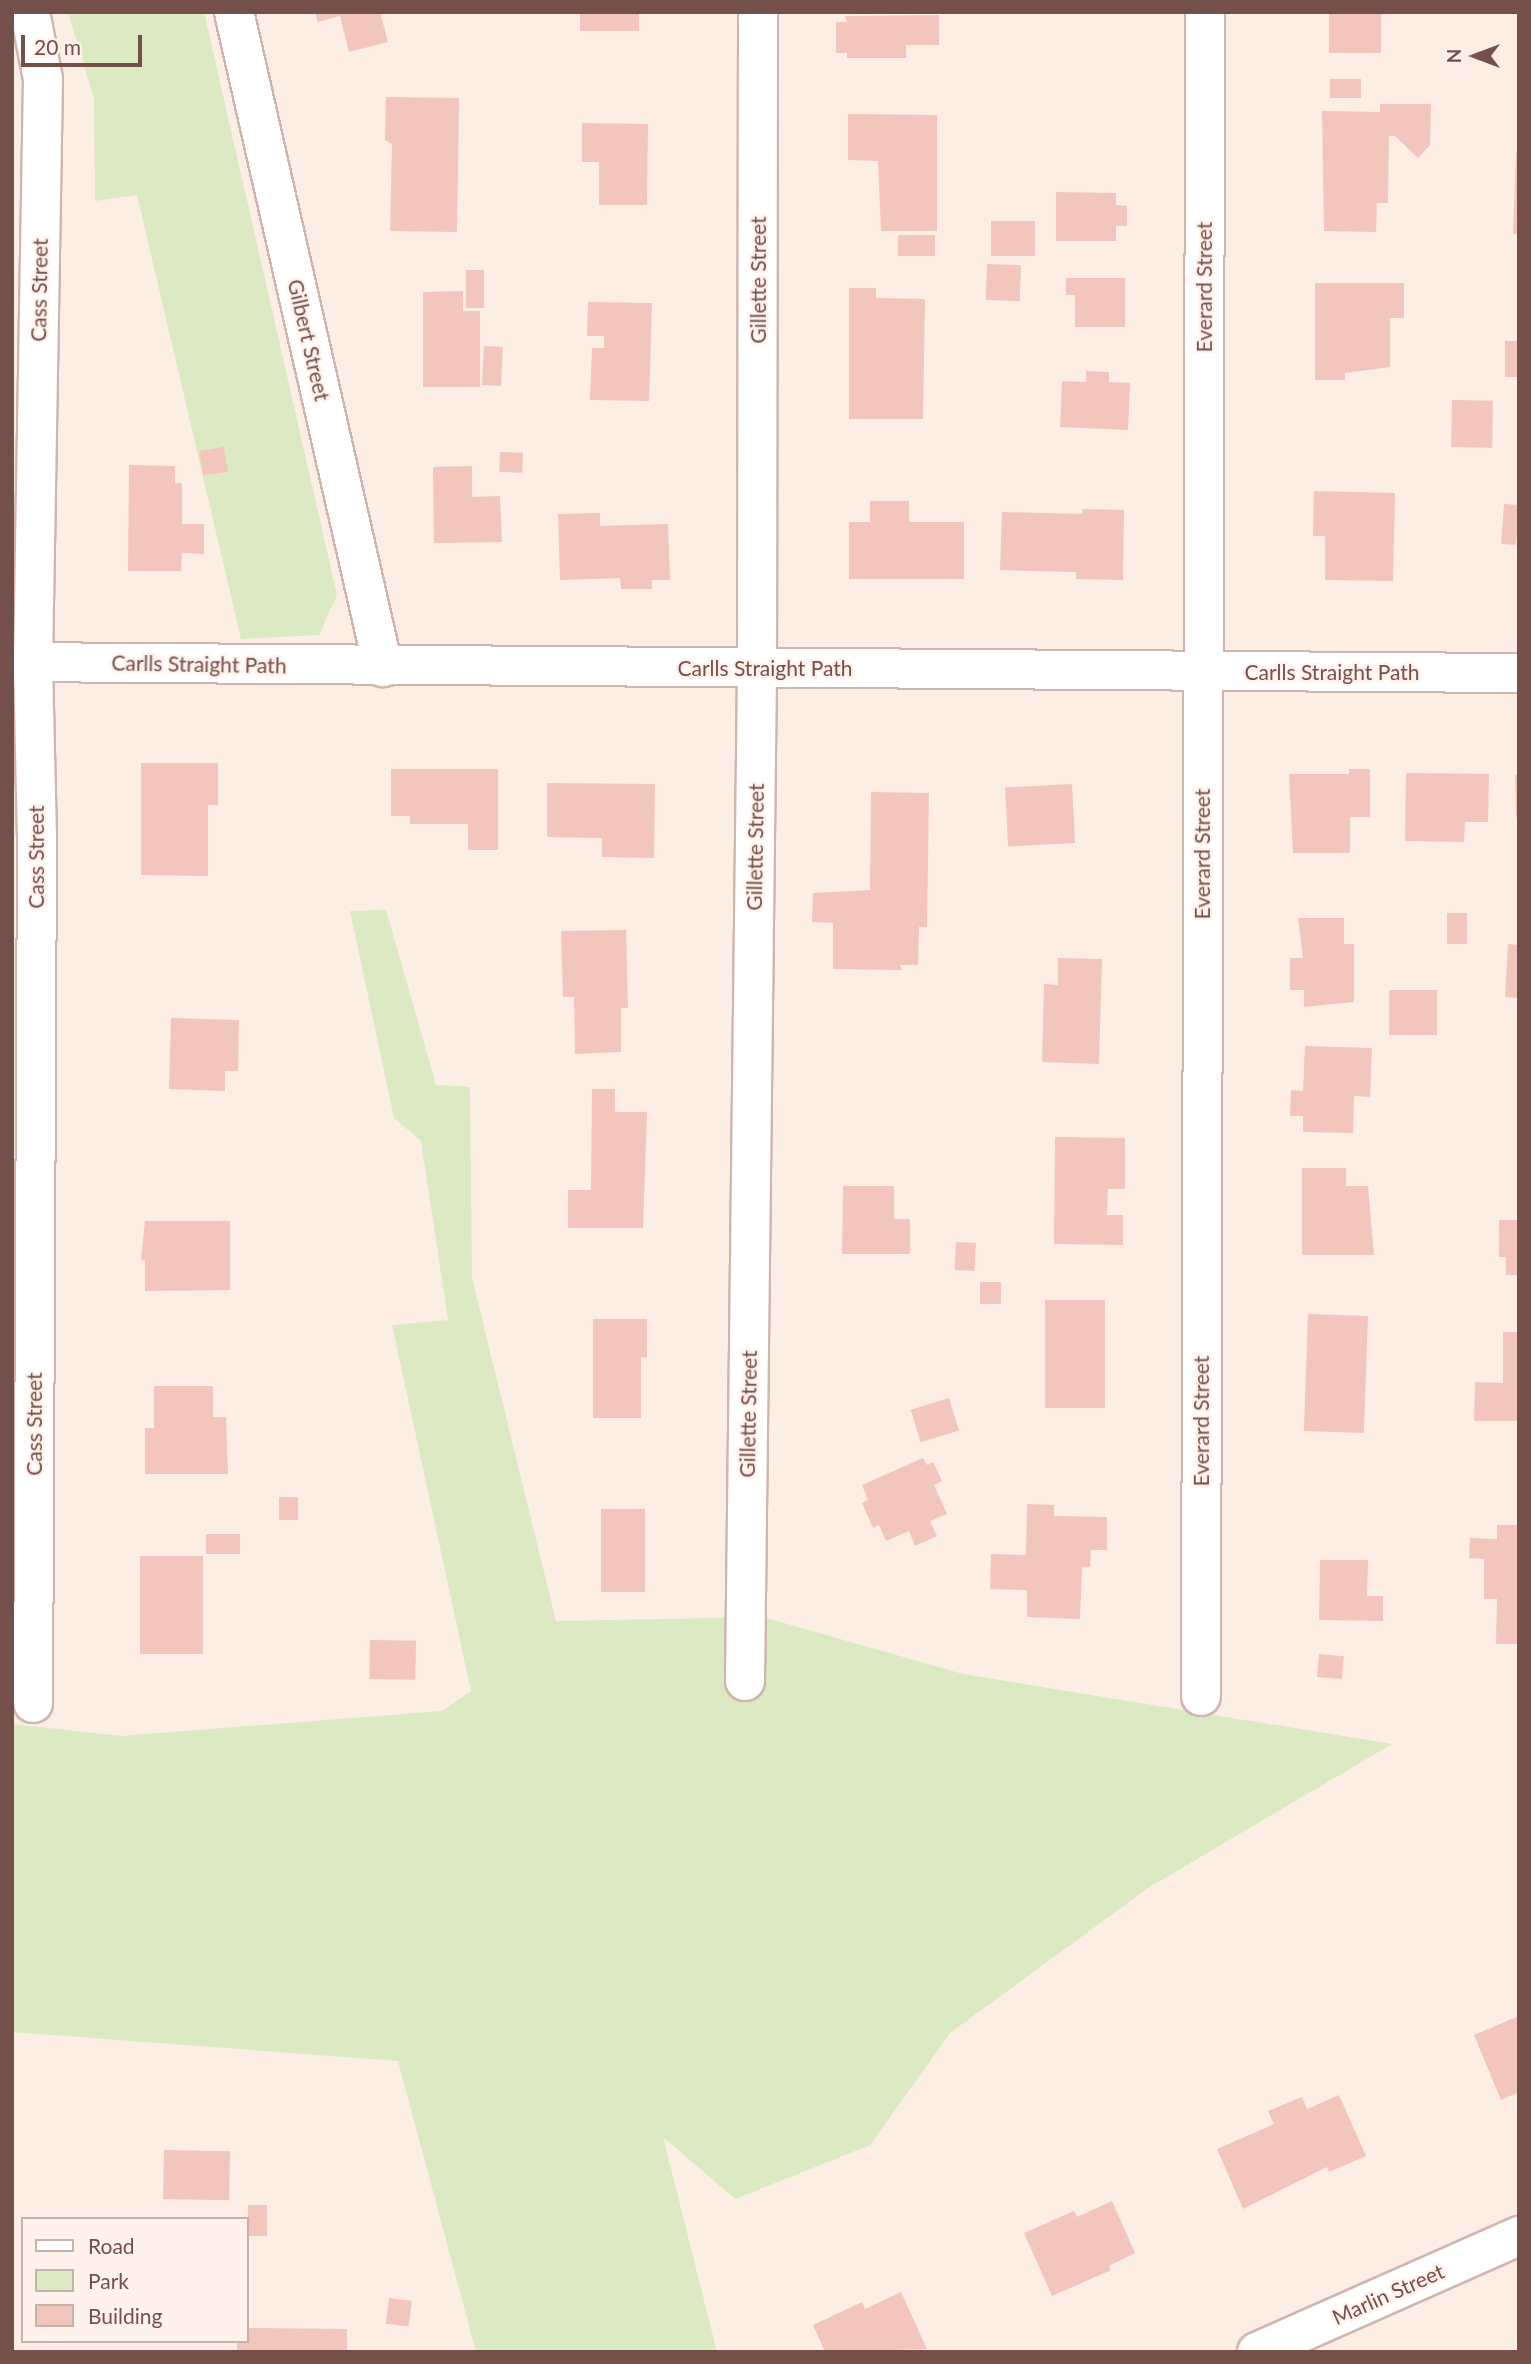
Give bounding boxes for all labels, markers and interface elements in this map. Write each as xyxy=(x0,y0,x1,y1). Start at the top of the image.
scale bar xyxy=(24,21,145,65)
north arrow xyxy=(1440,21,1510,91)
text: 20 m xyxy=(34,34,81,59)
text: N xyxy=(1442,49,1465,63)
street label: Gillette Street xyxy=(745,216,771,344)
street label: Everard Street xyxy=(1191,222,1217,352)
street label: Cass Street xyxy=(26,238,52,342)
street label: Gilbert Street xyxy=(283,277,335,403)
street label: Carlls Straight Path xyxy=(111,650,287,678)
street label: Carlls Straight Path xyxy=(677,655,853,681)
street label: Carlls Straight Path xyxy=(1244,659,1420,685)
street label: Gillette Street xyxy=(741,783,769,911)
street label: Everard Street xyxy=(1189,789,1215,919)
street label: Cass Street xyxy=(23,805,49,909)
street label: Gillette Street xyxy=(734,1350,762,1478)
street label: Everard Street xyxy=(1188,1356,1214,1486)
street label: Cass Street xyxy=(21,1372,47,1476)
legend xyxy=(21,2217,248,2343)
text: Road xyxy=(88,2233,135,2258)
street label: Marlin Street xyxy=(1328,2258,1448,2330)
text: Park xyxy=(88,2268,129,2293)
text: Building xyxy=(88,2303,163,2328)

